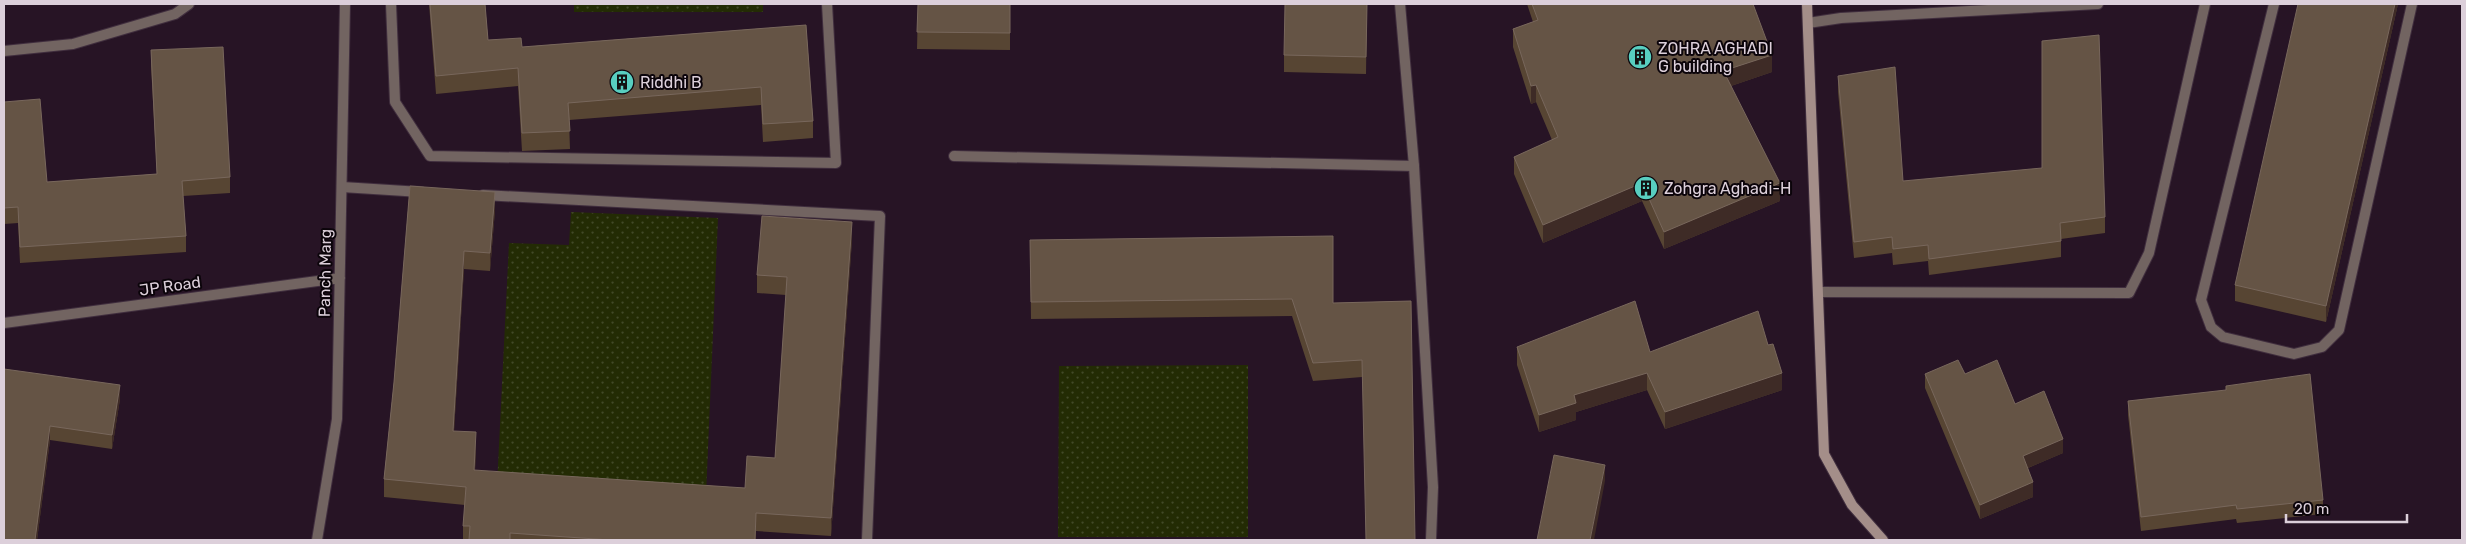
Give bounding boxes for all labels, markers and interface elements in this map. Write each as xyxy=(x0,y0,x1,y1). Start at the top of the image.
place label: ZOHRA AGHADI G building xyxy=(1658,39,1773,76)
building icon: ZOHRA AGHADI G building xyxy=(1627,44,1653,70)
building icon: Riddhi B xyxy=(609,69,635,95)
place label: Riddhi B xyxy=(640,73,702,92)
building icon: Zohgra Aghadi-H xyxy=(1633,175,1659,201)
place label: Zohgra Aghadi-H xyxy=(1664,179,1791,198)
street label: Panch Marg xyxy=(315,229,335,317)
street label: JP Road xyxy=(138,272,202,300)
scale bar xyxy=(2286,492,2407,524)
text: 20 m xyxy=(2294,500,2329,518)

